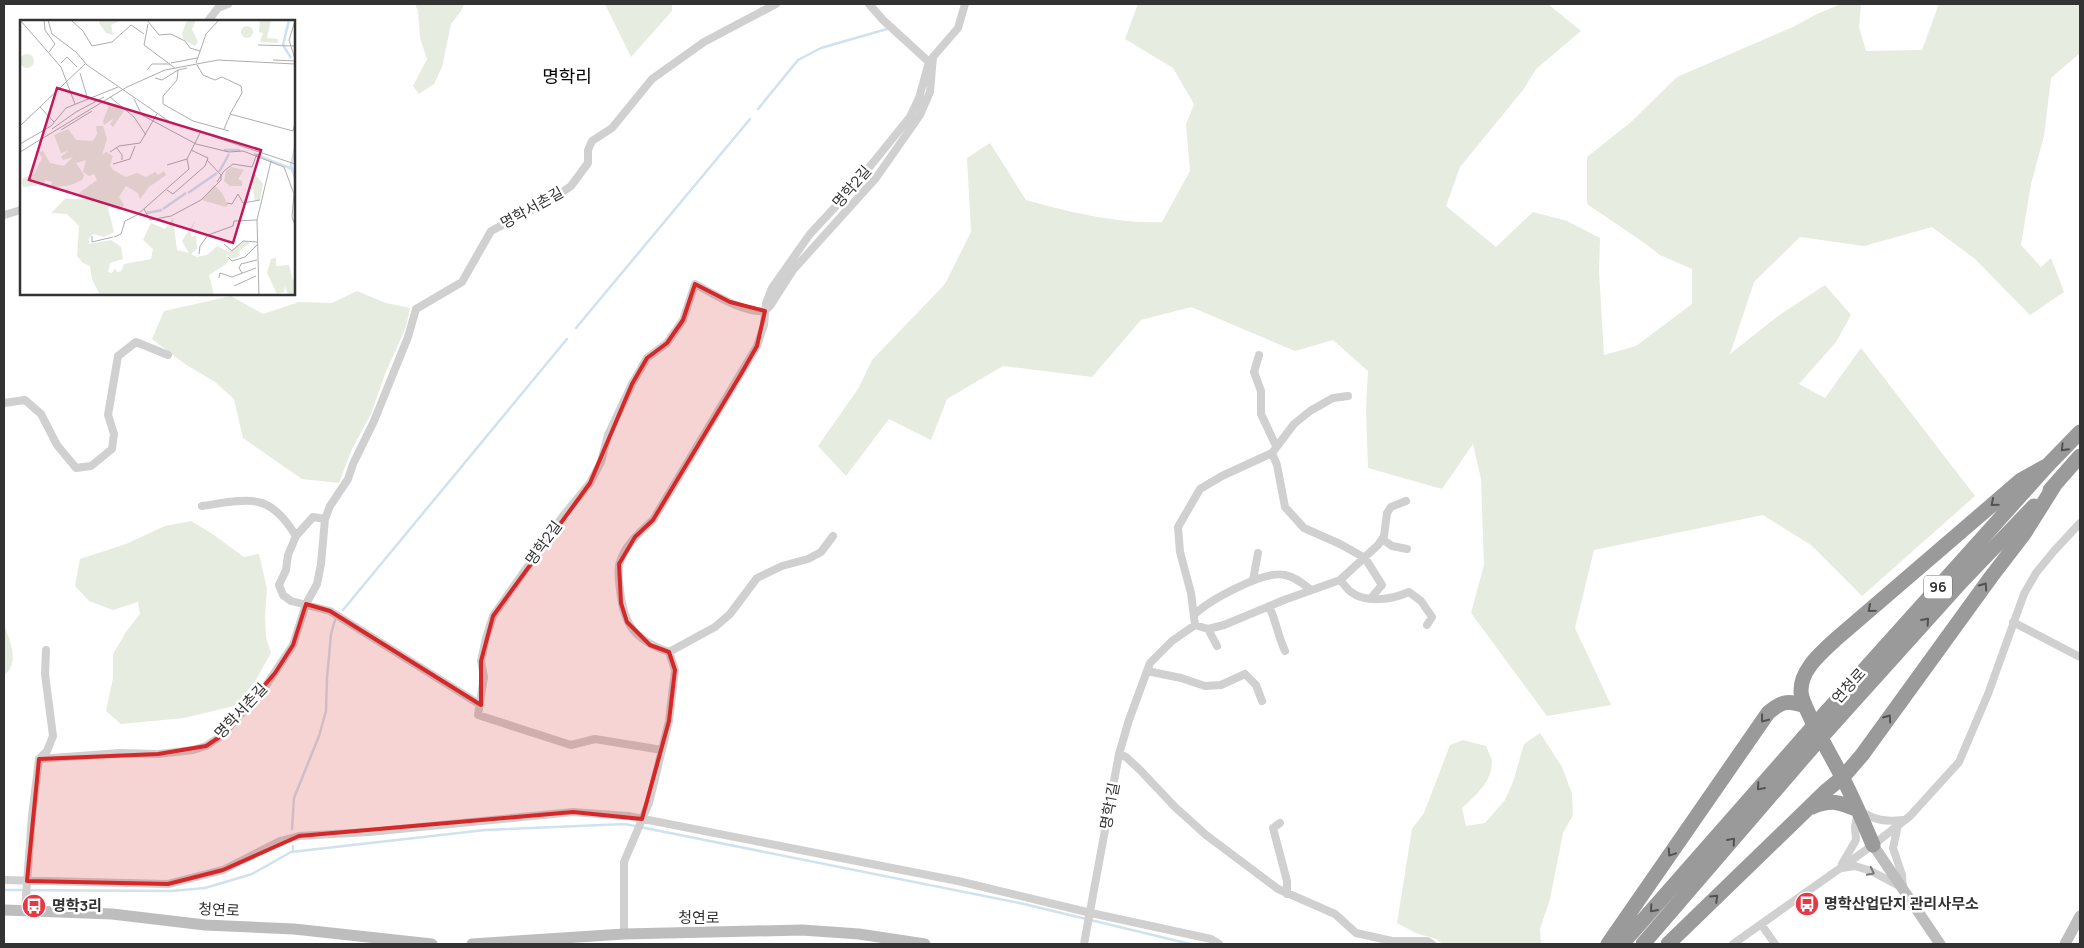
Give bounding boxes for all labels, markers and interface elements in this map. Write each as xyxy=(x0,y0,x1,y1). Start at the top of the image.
inset map xyxy=(20,20,295,295)
district label: 명학리 xyxy=(542,64,592,88)
street label: 명학2길 xyxy=(827,161,876,212)
street label: 명학서촌길 xyxy=(496,182,567,233)
one-way arrow xyxy=(2061,443,2070,452)
one-way arrow xyxy=(1990,497,1999,506)
street label: 명학2길 xyxy=(520,516,567,569)
road number: 96 xyxy=(1924,576,1952,598)
one-way arrow xyxy=(1978,583,1987,592)
one-way arrow xyxy=(1867,604,1876,613)
one-way arrow xyxy=(1920,618,1929,627)
street label: 연청로 xyxy=(1827,663,1870,708)
street label: 명학서촌길 xyxy=(209,678,272,743)
one-way arrow xyxy=(1761,713,1770,723)
one-way arrow xyxy=(1882,714,1891,723)
street label: 명학1길 xyxy=(1095,781,1124,831)
one-way arrow xyxy=(1757,781,1766,790)
one-way arrow xyxy=(1726,837,1735,846)
one-way arrow xyxy=(1668,847,1677,856)
one-way arrow xyxy=(1866,866,1875,876)
bus stop icon: 명학산업단지 관리사무소 xyxy=(1794,891,1820,917)
bus stop icon: 명학3리 xyxy=(21,893,47,919)
place label: 명학산업단지 관리사무소 xyxy=(1824,893,1979,914)
place label: 명학3리 xyxy=(52,895,102,916)
one-way arrow xyxy=(1710,895,1719,904)
street label: 청연로 xyxy=(198,898,240,921)
one-way arrow xyxy=(1650,904,1659,913)
street label: 청연로 xyxy=(678,907,720,928)

